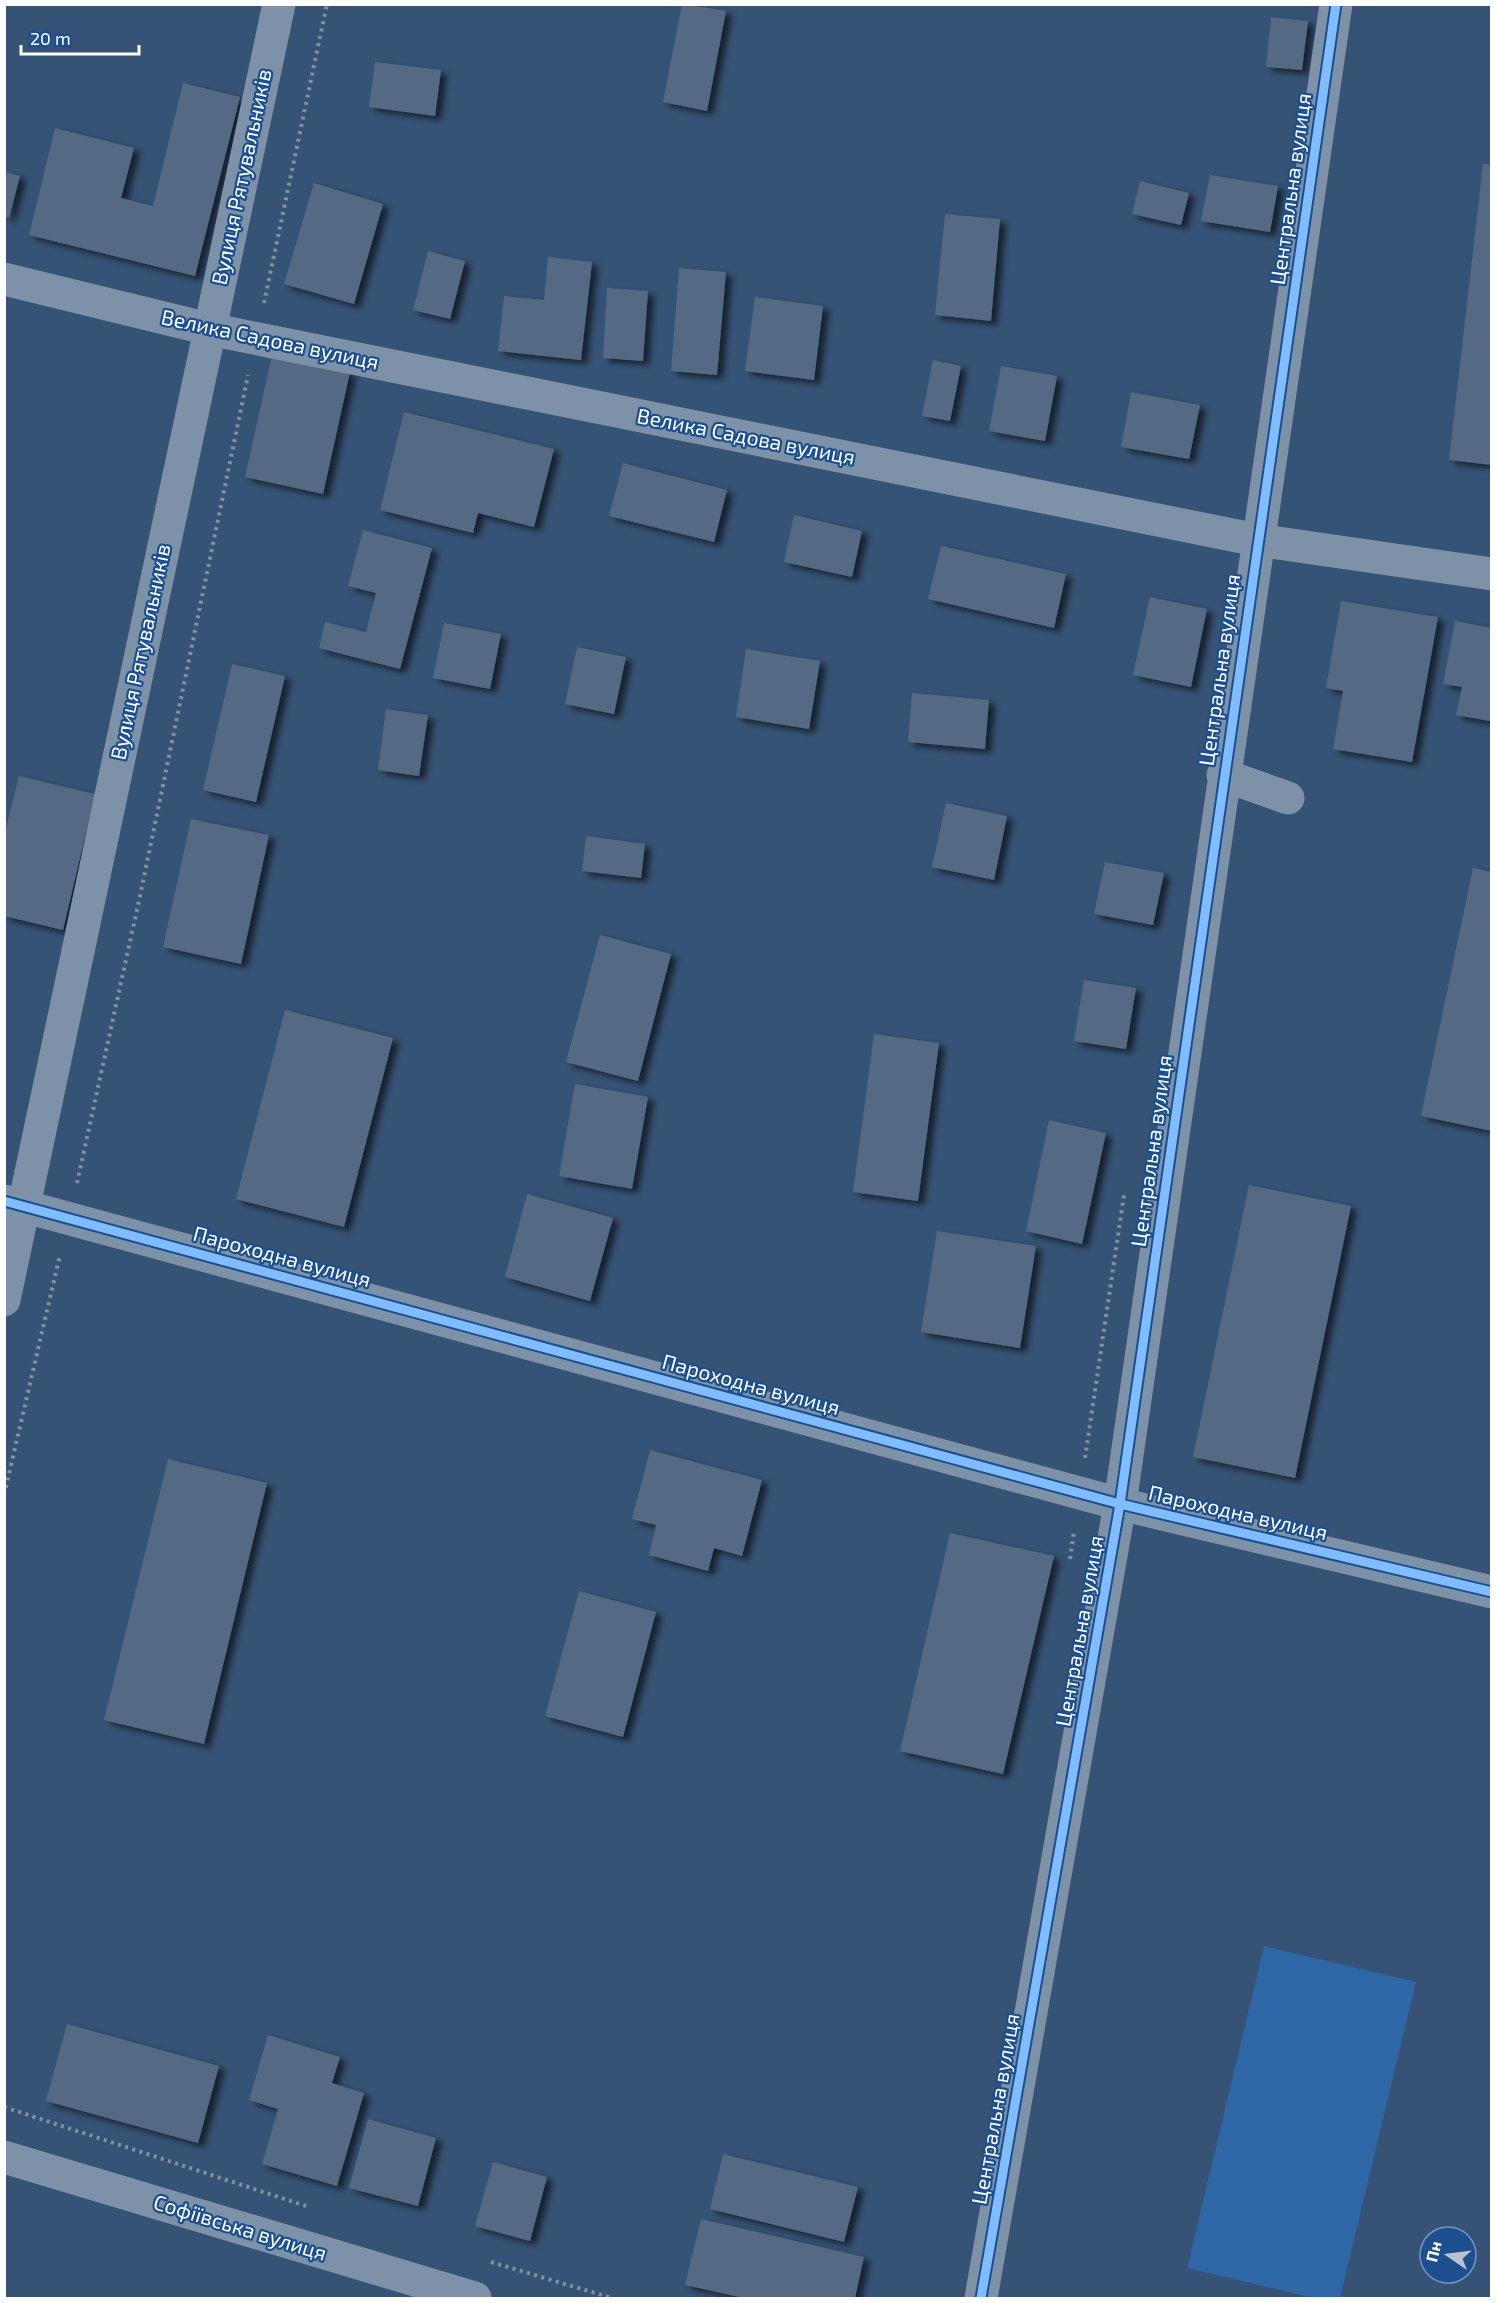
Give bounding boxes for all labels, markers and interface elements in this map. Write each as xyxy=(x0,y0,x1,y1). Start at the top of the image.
scale bar xyxy=(21,18,140,56)
text: 20 m xyxy=(30,27,71,49)
street label: Вулиця Рятувальників xyxy=(205,66,277,287)
street label: Центральна вулиця xyxy=(1264,91,1316,286)
street label: Велика Садова вулиця xyxy=(159,303,381,375)
street label: Велика Садова вулиця xyxy=(635,402,857,470)
street label: Вулиця Рятувальників xyxy=(104,541,176,762)
street label: Центральна вулиця xyxy=(1193,572,1245,767)
street label: Центральна вулиця xyxy=(1125,1053,1177,1248)
street label: Пароходна вулиця xyxy=(190,1220,374,1292)
street label: Пароходна вулиця xyxy=(659,1348,843,1420)
street label: Пароходна вулиця xyxy=(1146,1479,1330,1545)
street label: Центральна вулиця xyxy=(1049,1533,1109,1728)
street label: Центральна вулиця xyxy=(965,2011,1025,2206)
street label: Софіївська вулиця xyxy=(151,2188,330,2266)
north arrow xyxy=(1418,2225,1478,2285)
text: Пн xyxy=(1421,2239,1445,2264)

